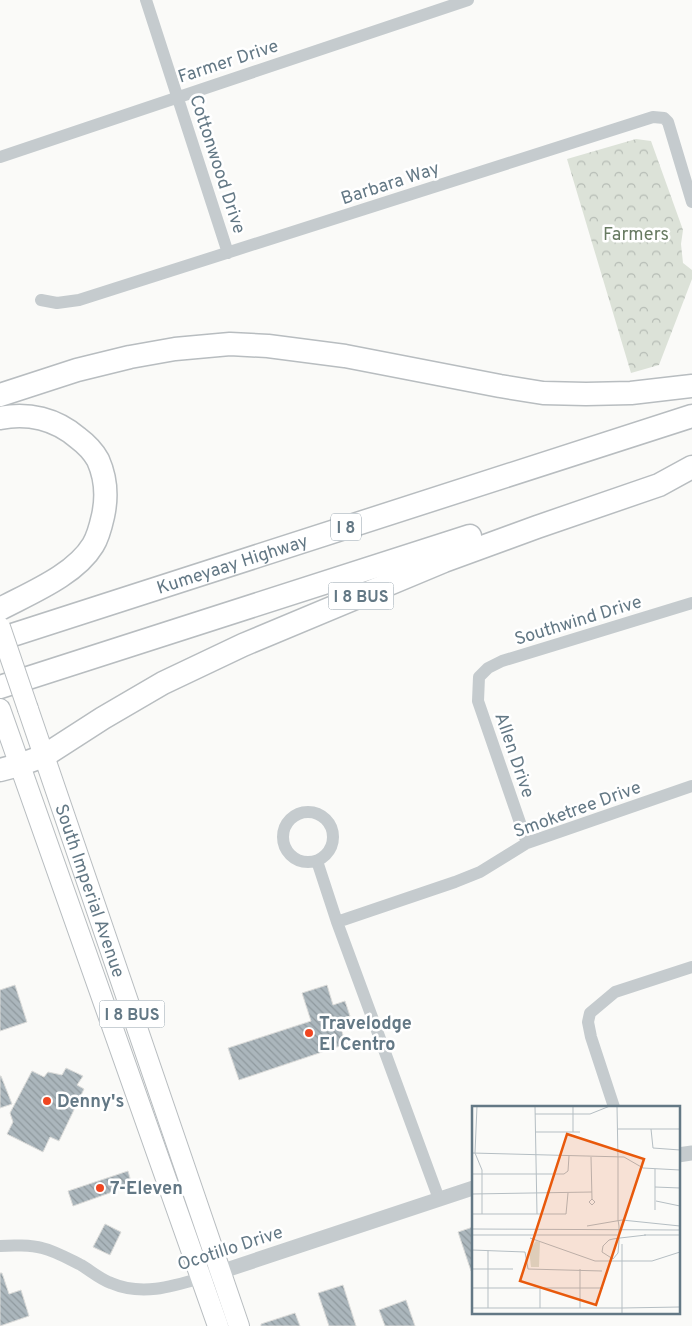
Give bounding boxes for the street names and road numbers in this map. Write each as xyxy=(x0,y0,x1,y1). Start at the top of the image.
street label: Farmer Drive xyxy=(175,35,282,90)
street label: Cottonwood Drive xyxy=(183,92,250,237)
street label: Barbara Way xyxy=(338,158,443,211)
road number: I 8 xyxy=(331,514,361,540)
street label: Kumeyaay Highway xyxy=(154,530,311,601)
road number: I 8 BUS xyxy=(328,582,394,610)
street label: Southwind Drive xyxy=(512,591,645,652)
street label: Allen Drive xyxy=(488,710,539,801)
street label: Smoketree Drive xyxy=(511,777,644,844)
street label: South Imperial Avenue xyxy=(48,801,129,981)
road number: I 8 BUS xyxy=(100,1001,164,1028)
street label: Ocotillo Drive xyxy=(175,1222,286,1277)

